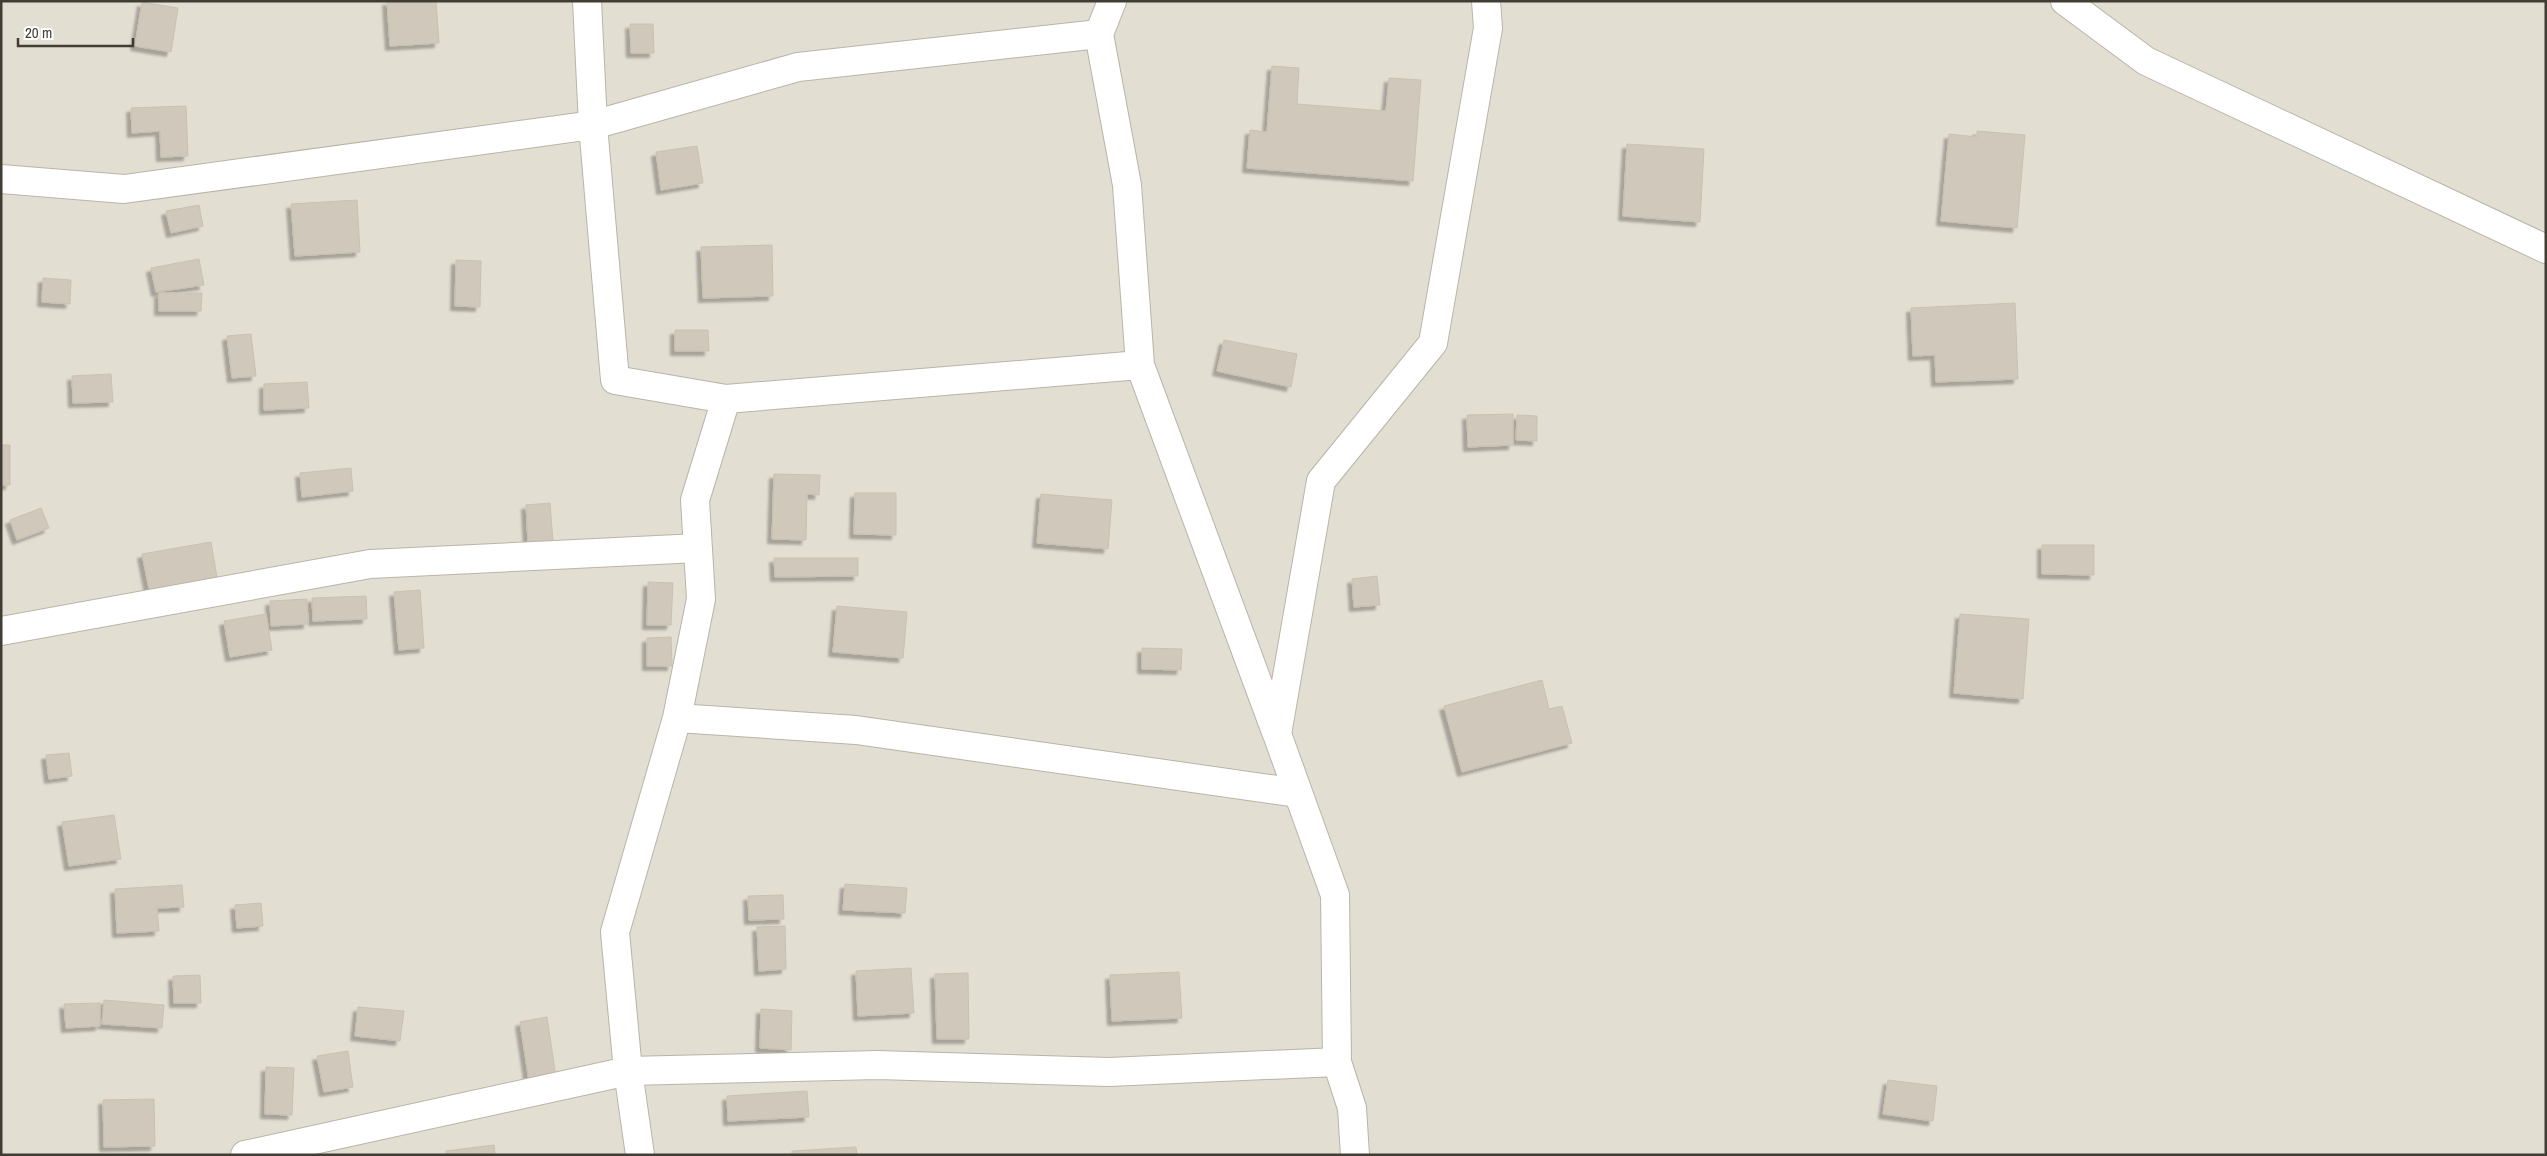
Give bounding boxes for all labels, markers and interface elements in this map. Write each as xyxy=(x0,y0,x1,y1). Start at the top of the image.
scale bar xyxy=(18,15,132,47)
text: 20 m xyxy=(25,22,52,43)

